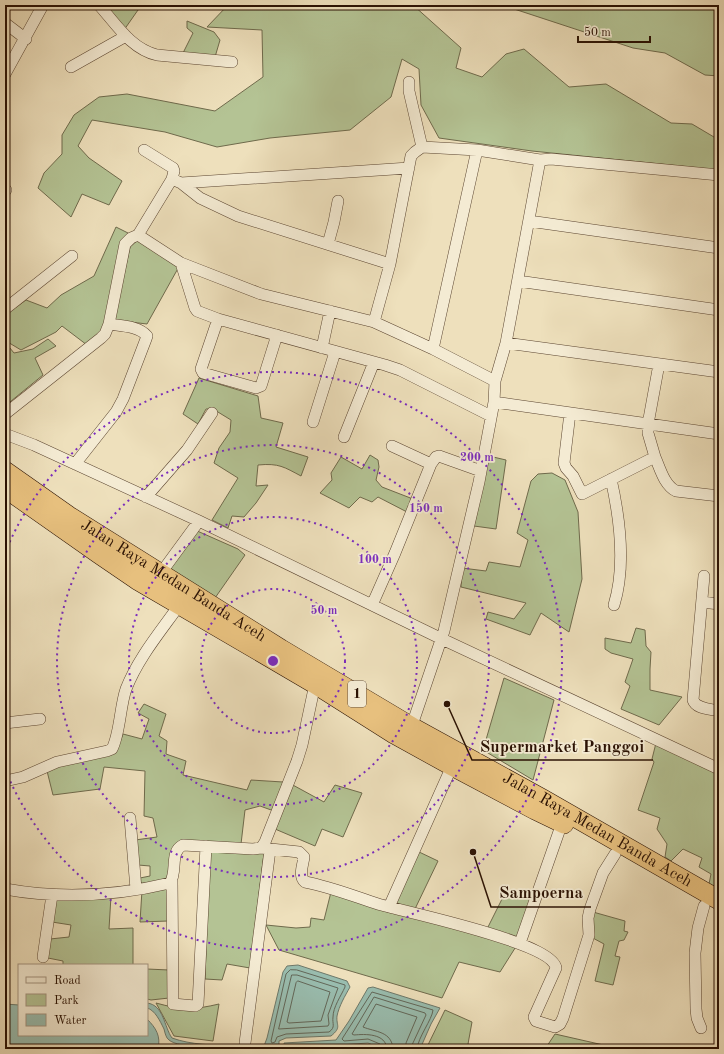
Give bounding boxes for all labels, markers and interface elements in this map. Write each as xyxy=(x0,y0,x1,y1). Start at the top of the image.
scale bar xyxy=(578,18,650,44)
text: 50 m xyxy=(584,26,611,39)
text: 200 m xyxy=(460,452,494,464)
text: 150 m xyxy=(409,502,443,515)
street label: Jalan Raya Medan Banda Aceh xyxy=(78,517,269,645)
text: 100 m xyxy=(358,554,392,566)
text: 50 m xyxy=(311,604,338,617)
centre of rings xyxy=(266,654,280,668)
road number: 1 xyxy=(348,681,366,707)
callout: Supermarket Panggoi xyxy=(472,731,653,760)
text: Supermarket Panggoi xyxy=(480,739,644,756)
street label: Jalan Raya Medan Banda Aceh xyxy=(500,770,695,891)
callout: Sampoerna xyxy=(491,878,591,907)
text: Sampoerna xyxy=(499,885,583,902)
legend xyxy=(18,964,148,1036)
text: Road xyxy=(54,975,81,987)
text: Park xyxy=(54,995,79,1007)
text: Water xyxy=(54,1015,87,1027)

